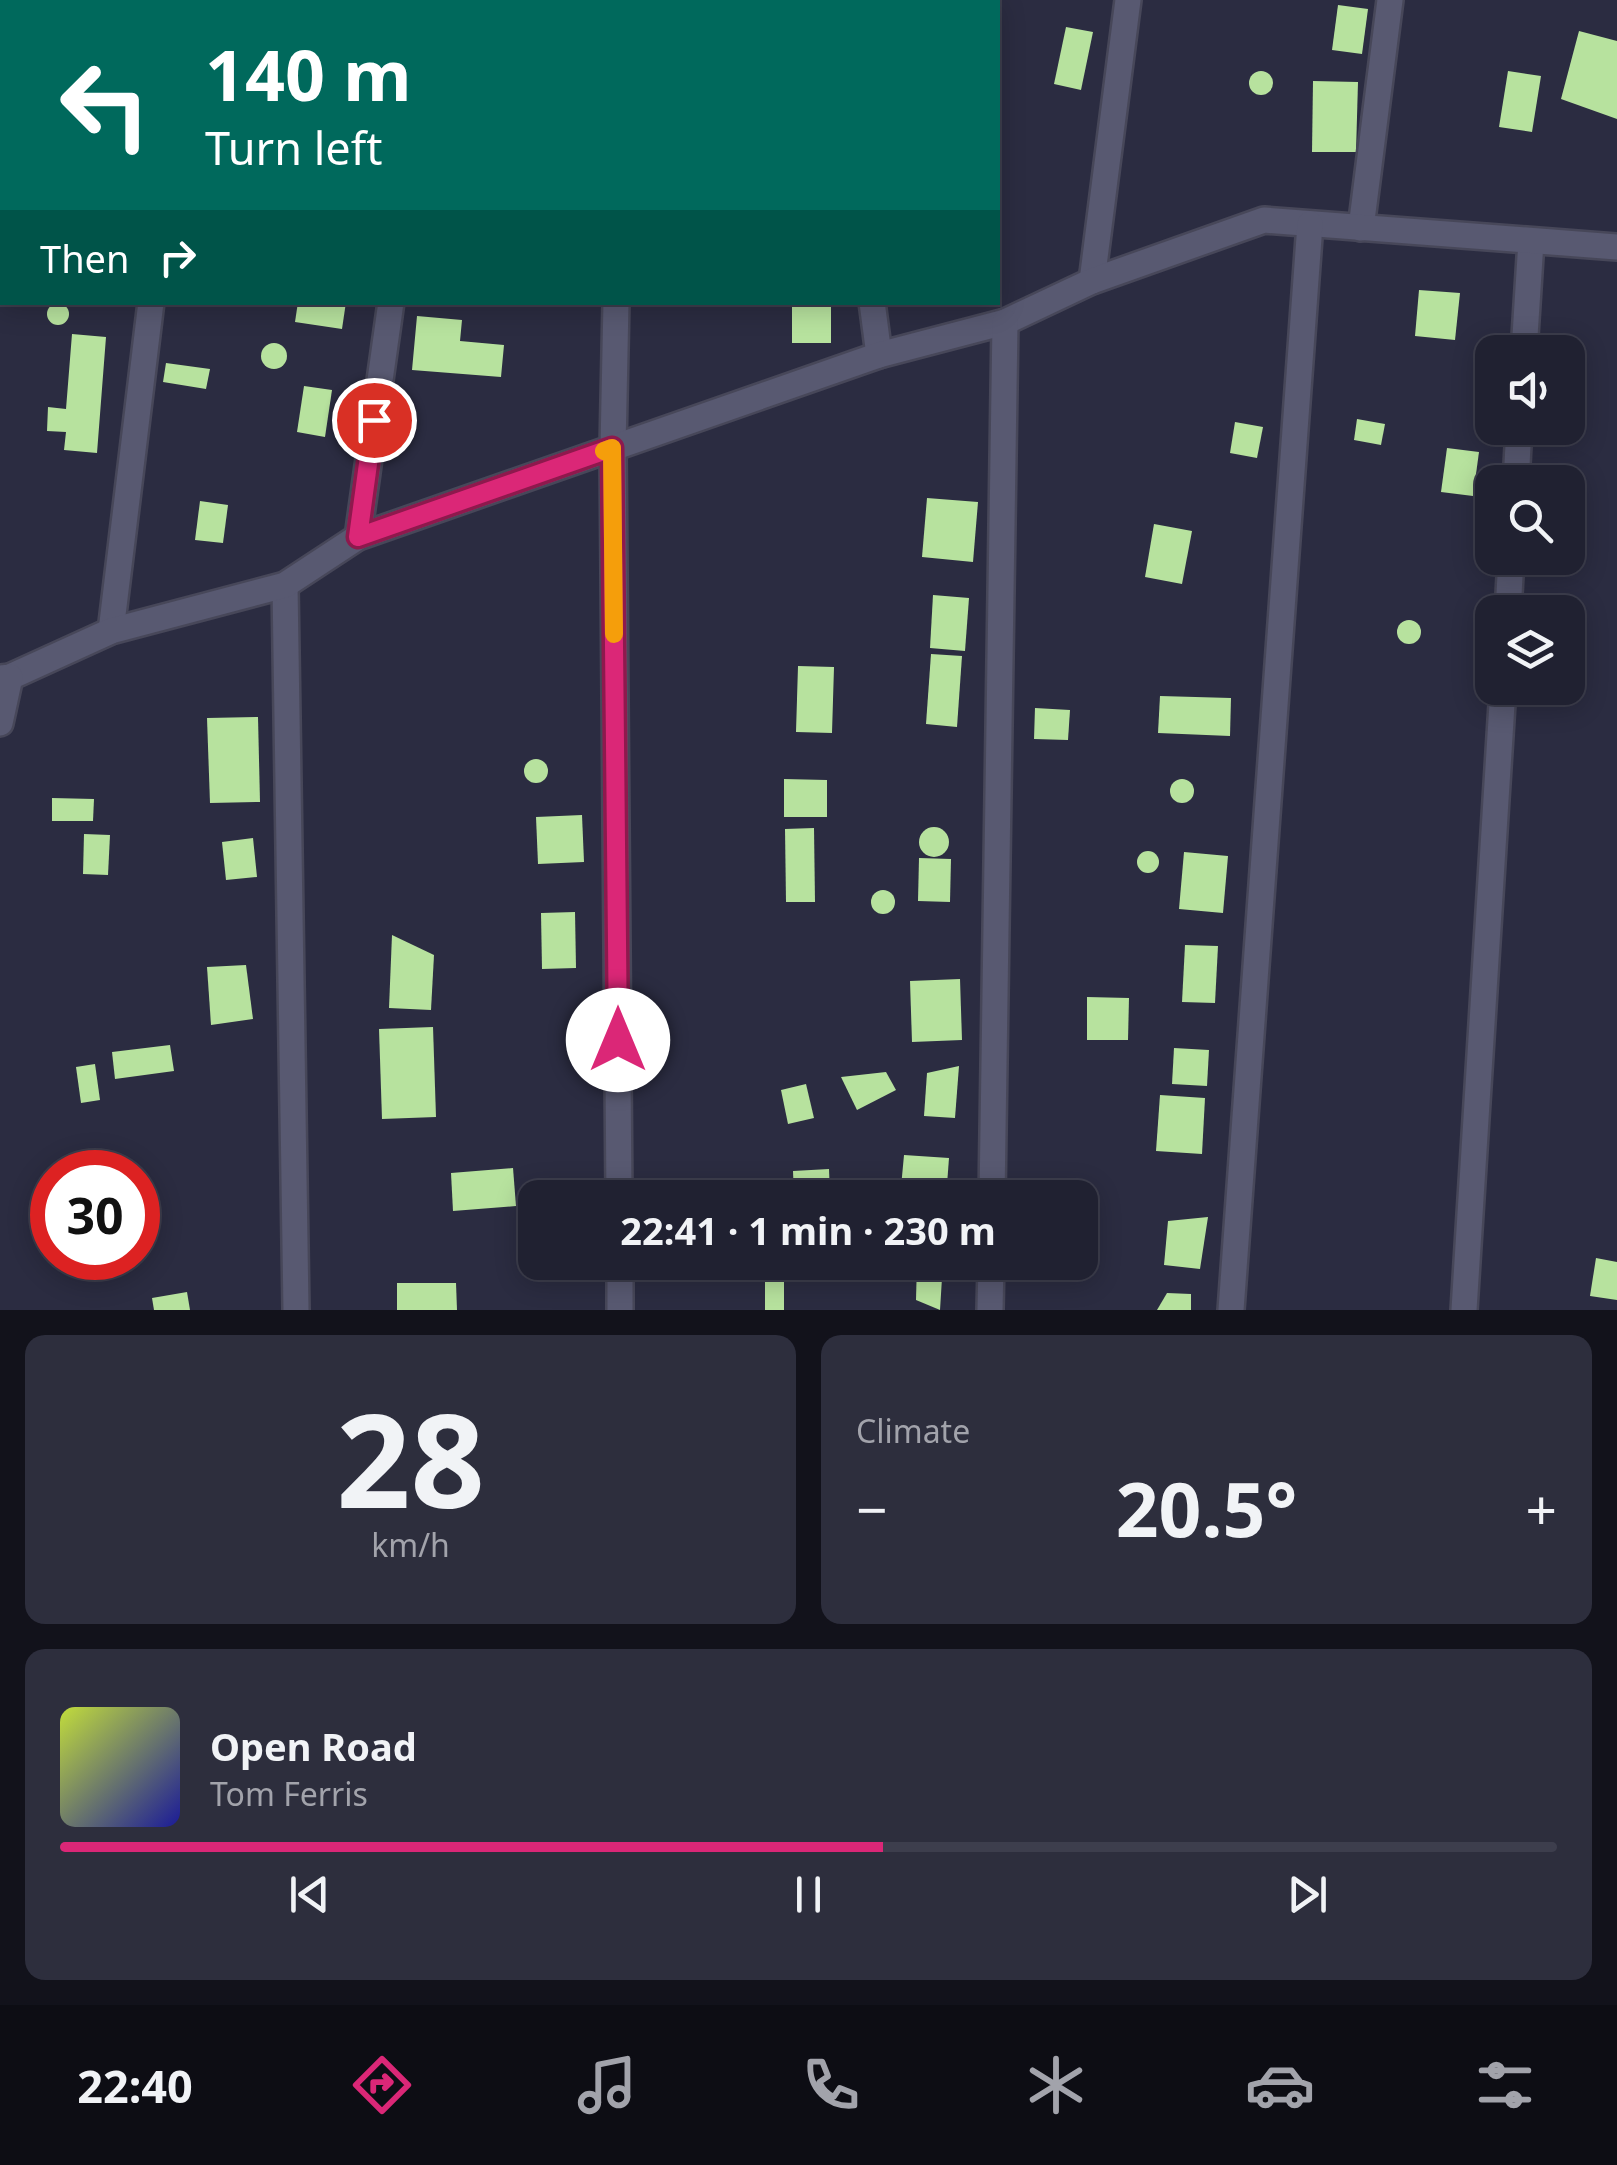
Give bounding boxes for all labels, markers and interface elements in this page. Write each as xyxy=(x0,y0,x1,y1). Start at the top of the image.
text: 140 m xyxy=(205,26,412,122)
icon: left xyxy=(40,40,170,170)
text: Turn left xyxy=(205,117,382,178)
icon: right xyxy=(150,230,205,285)
text: Then xyxy=(40,232,130,284)
map controls xyxy=(1475,335,1585,705)
button: sound xyxy=(1475,335,1585,445)
pin xyxy=(332,378,417,463)
icon: arrive xyxy=(347,393,402,448)
button: search xyxy=(1475,465,1585,575)
button: layers xyxy=(1475,595,1585,705)
position arrow xyxy=(566,988,670,1092)
speed limit sign: 30 xyxy=(30,1150,160,1280)
text: 22:41 · 1 min · 230 m xyxy=(620,1204,996,1256)
text: 28 xyxy=(336,1369,485,1546)
text: Climate xyxy=(856,1409,970,1452)
text: 20.5° xyxy=(1116,1457,1297,1559)
text: − xyxy=(856,1471,887,1546)
text: + xyxy=(1526,1471,1557,1546)
text: km/h xyxy=(371,1523,450,1566)
text: Open Road xyxy=(210,1720,417,1772)
text: Tom Ferris xyxy=(210,1772,368,1815)
icon: previous xyxy=(282,1867,337,1922)
icon: pause xyxy=(781,1867,836,1922)
icon: next xyxy=(1280,1867,1335,1922)
icon: directions xyxy=(347,2050,417,2120)
icon: music xyxy=(572,2050,642,2120)
icon: phone xyxy=(796,2050,866,2120)
icon: climate xyxy=(1021,2050,1091,2120)
icon: car xyxy=(1245,2050,1315,2120)
icon: filters xyxy=(1470,2050,1540,2120)
text: 22:40 xyxy=(77,2055,193,2116)

